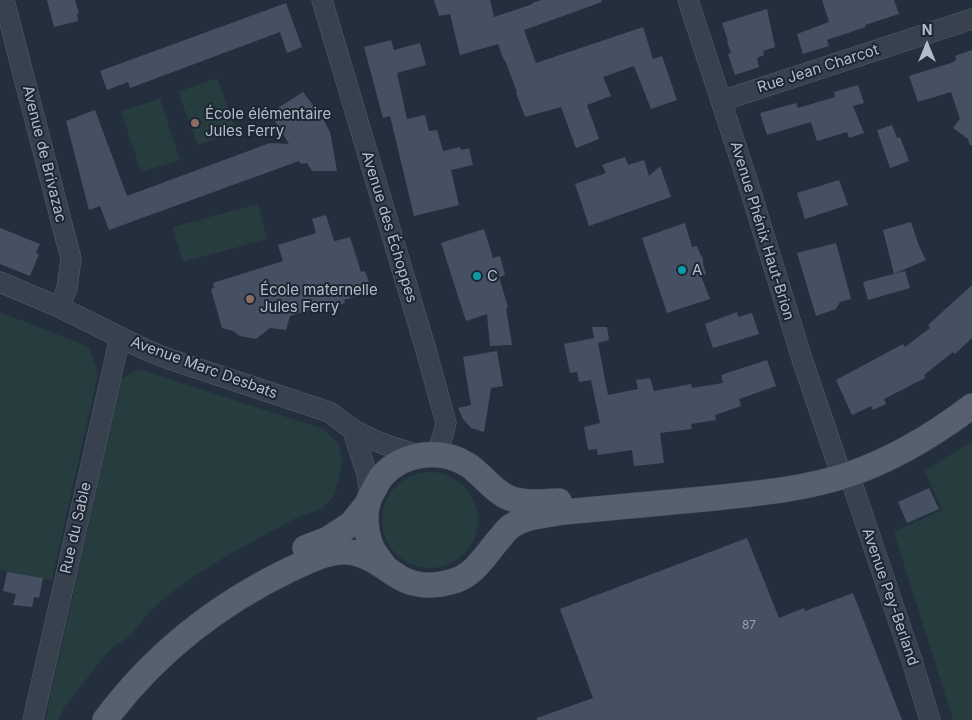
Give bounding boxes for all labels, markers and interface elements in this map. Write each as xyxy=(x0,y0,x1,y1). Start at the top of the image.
north arrow xyxy=(902,20,952,70)
text: N xyxy=(922,21,932,38)
street label: Rue Jean Charcot xyxy=(755,41,881,97)
street label: Avenue de Brivazac xyxy=(18,84,70,224)
place label: École élémentaire Jules Ferry xyxy=(205,105,331,140)
marker: École élémentaire Jules Ferry xyxy=(189,117,201,129)
street label: Avenue Phénix Haut-Brion xyxy=(726,139,798,323)
street label: Avenue des Échoppes xyxy=(357,149,421,305)
place label: A xyxy=(692,261,702,279)
marker: A xyxy=(676,264,688,276)
place label: C xyxy=(487,267,498,285)
marker: C xyxy=(471,270,483,282)
place label: École maternelle Jules Ferry xyxy=(260,281,378,316)
marker: École maternelle Jules Ferry xyxy=(244,293,256,305)
street label: Avenue Marc Desbats xyxy=(128,333,280,403)
street label: Rue du Sable xyxy=(57,480,95,576)
street label: Avenue Pey-Berland xyxy=(858,526,922,668)
house number: 87 xyxy=(742,618,756,632)

